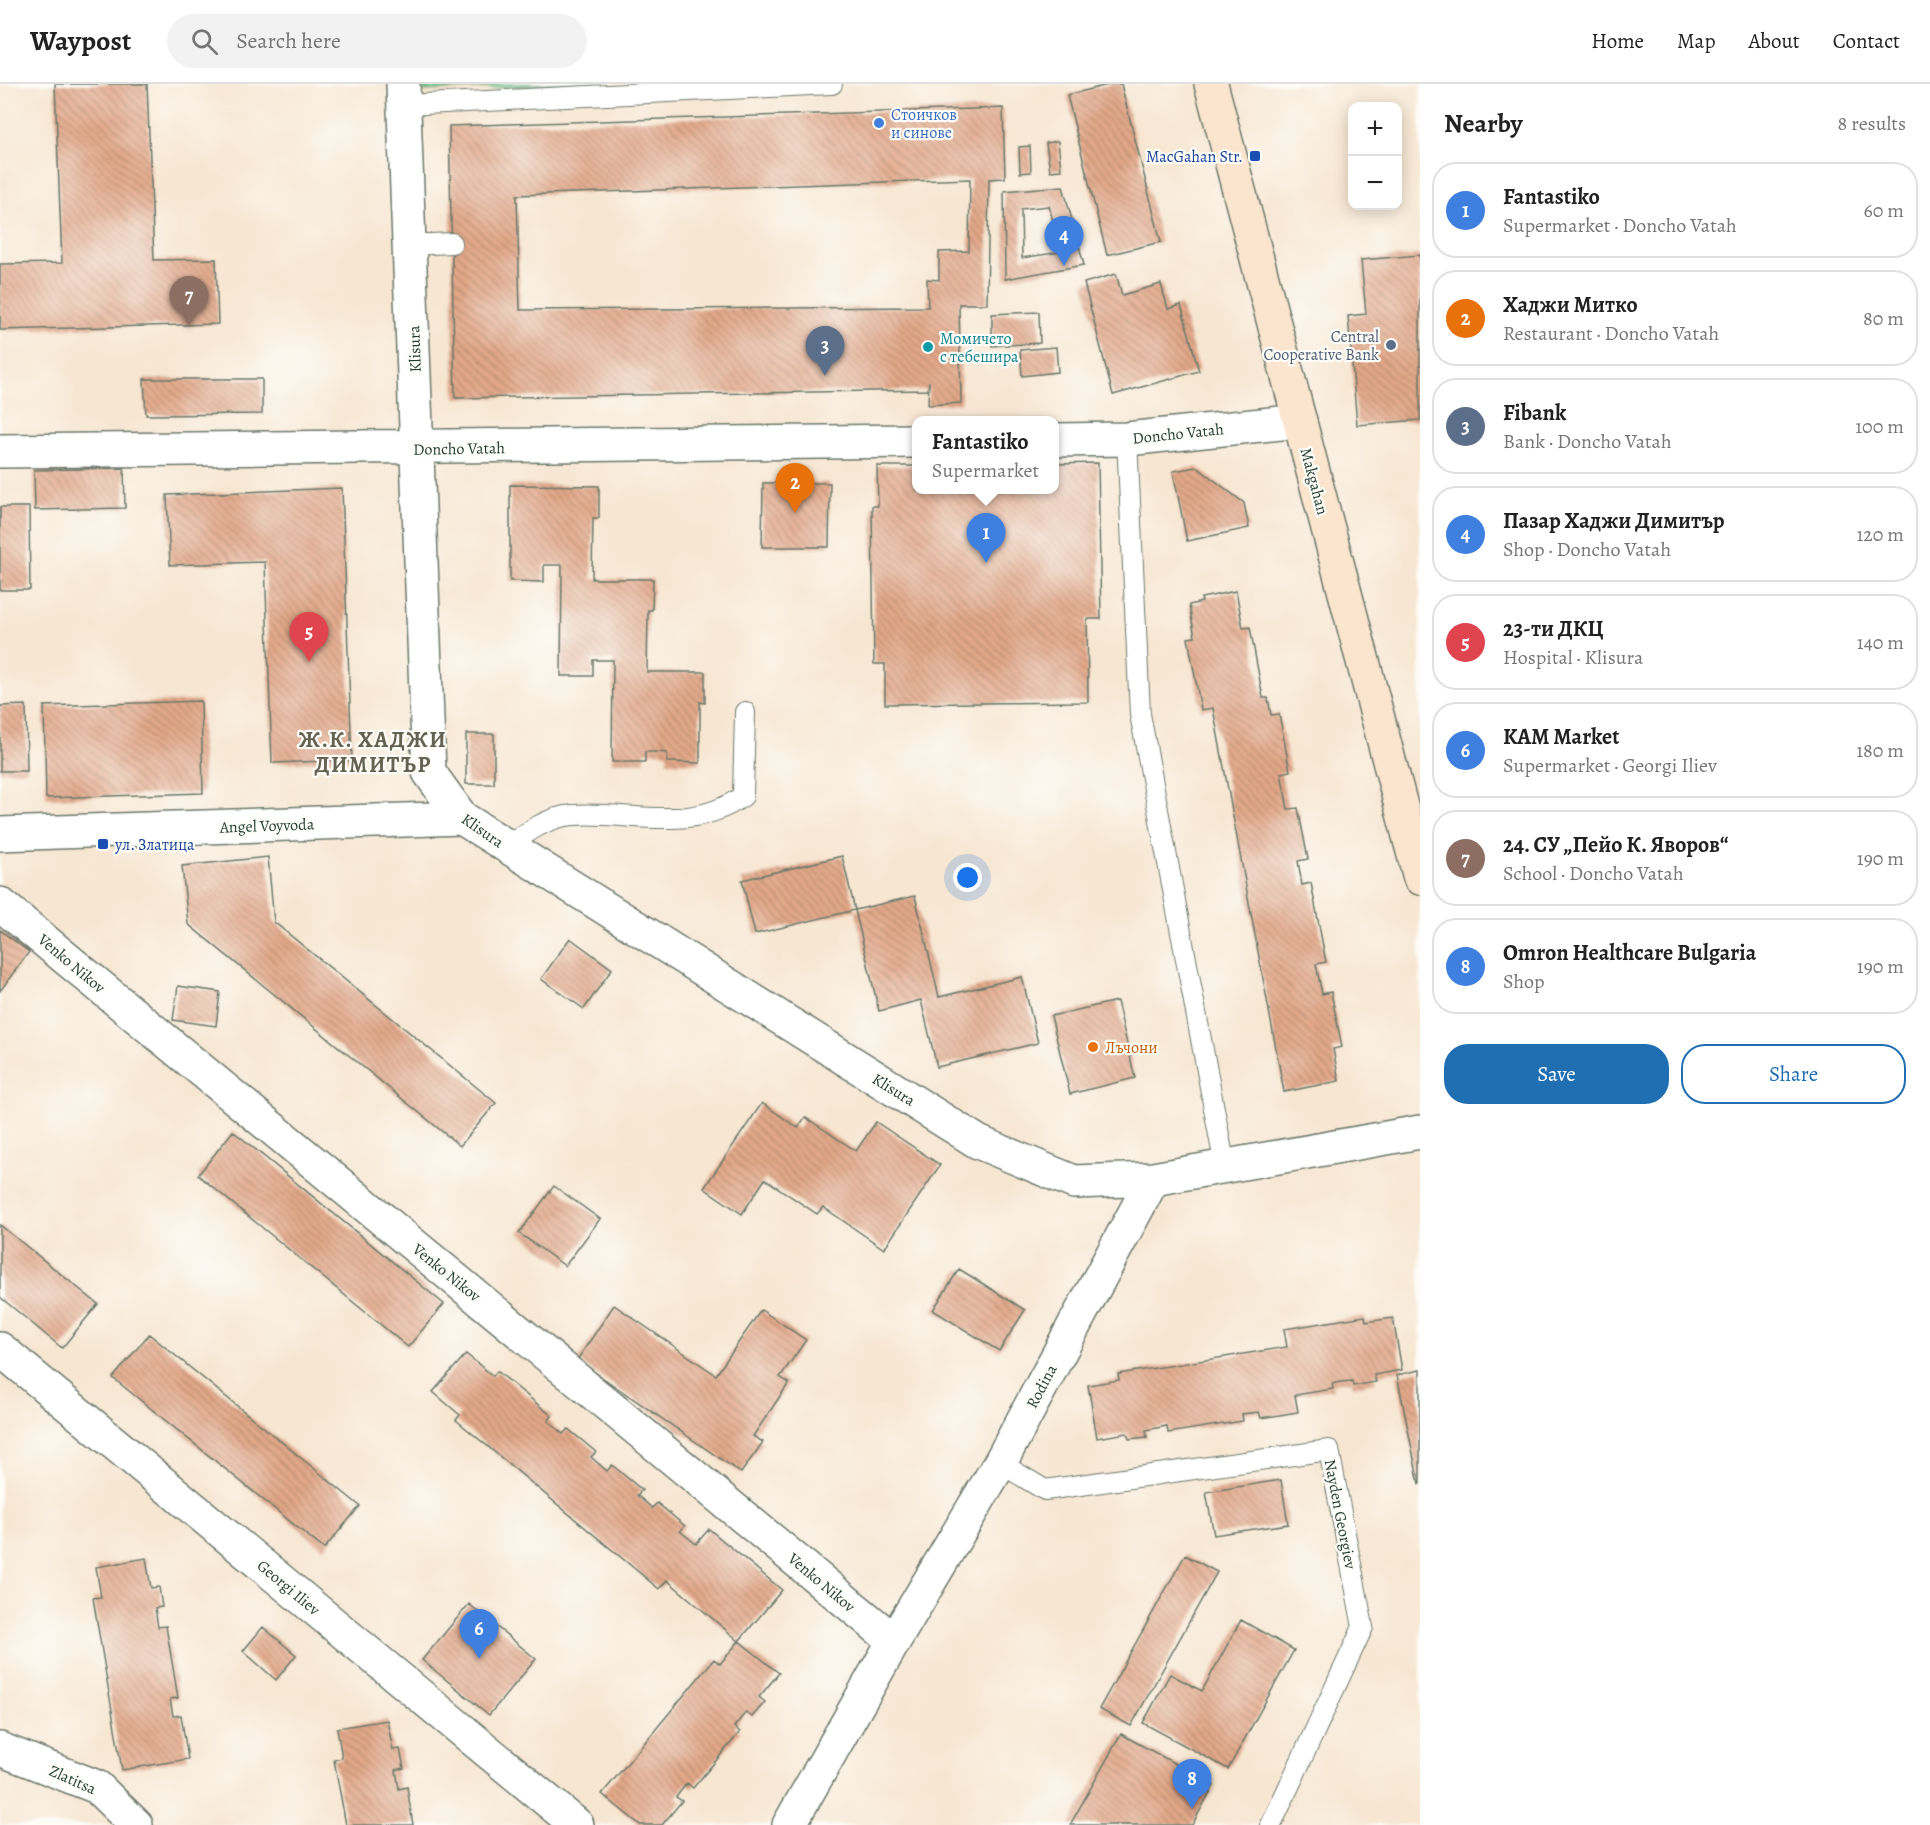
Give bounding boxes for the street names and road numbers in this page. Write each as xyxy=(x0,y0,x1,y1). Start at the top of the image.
street label: Klisura xyxy=(403,325,427,373)
street label: Doncho Vatah xyxy=(1131,418,1225,450)
street label: Doncho Vatah xyxy=(413,437,505,461)
street label: Makgahan xyxy=(1295,445,1334,517)
street label: Klisura xyxy=(457,808,508,854)
street label: Angel Voyvoda xyxy=(219,813,315,839)
street label: Venko Nikov xyxy=(32,928,110,999)
street label: Klisura xyxy=(868,1068,920,1112)
street label: Venko Nikov xyxy=(407,1238,486,1308)
street label: Rodina xyxy=(1021,1360,1063,1412)
street label: Nayden Georgiev xyxy=(1319,1457,1362,1572)
street label: Venko Nikov xyxy=(782,1547,860,1618)
street label: Georgi Iliev xyxy=(252,1555,325,1621)
street label: Zlatitsa xyxy=(46,1760,100,1800)

